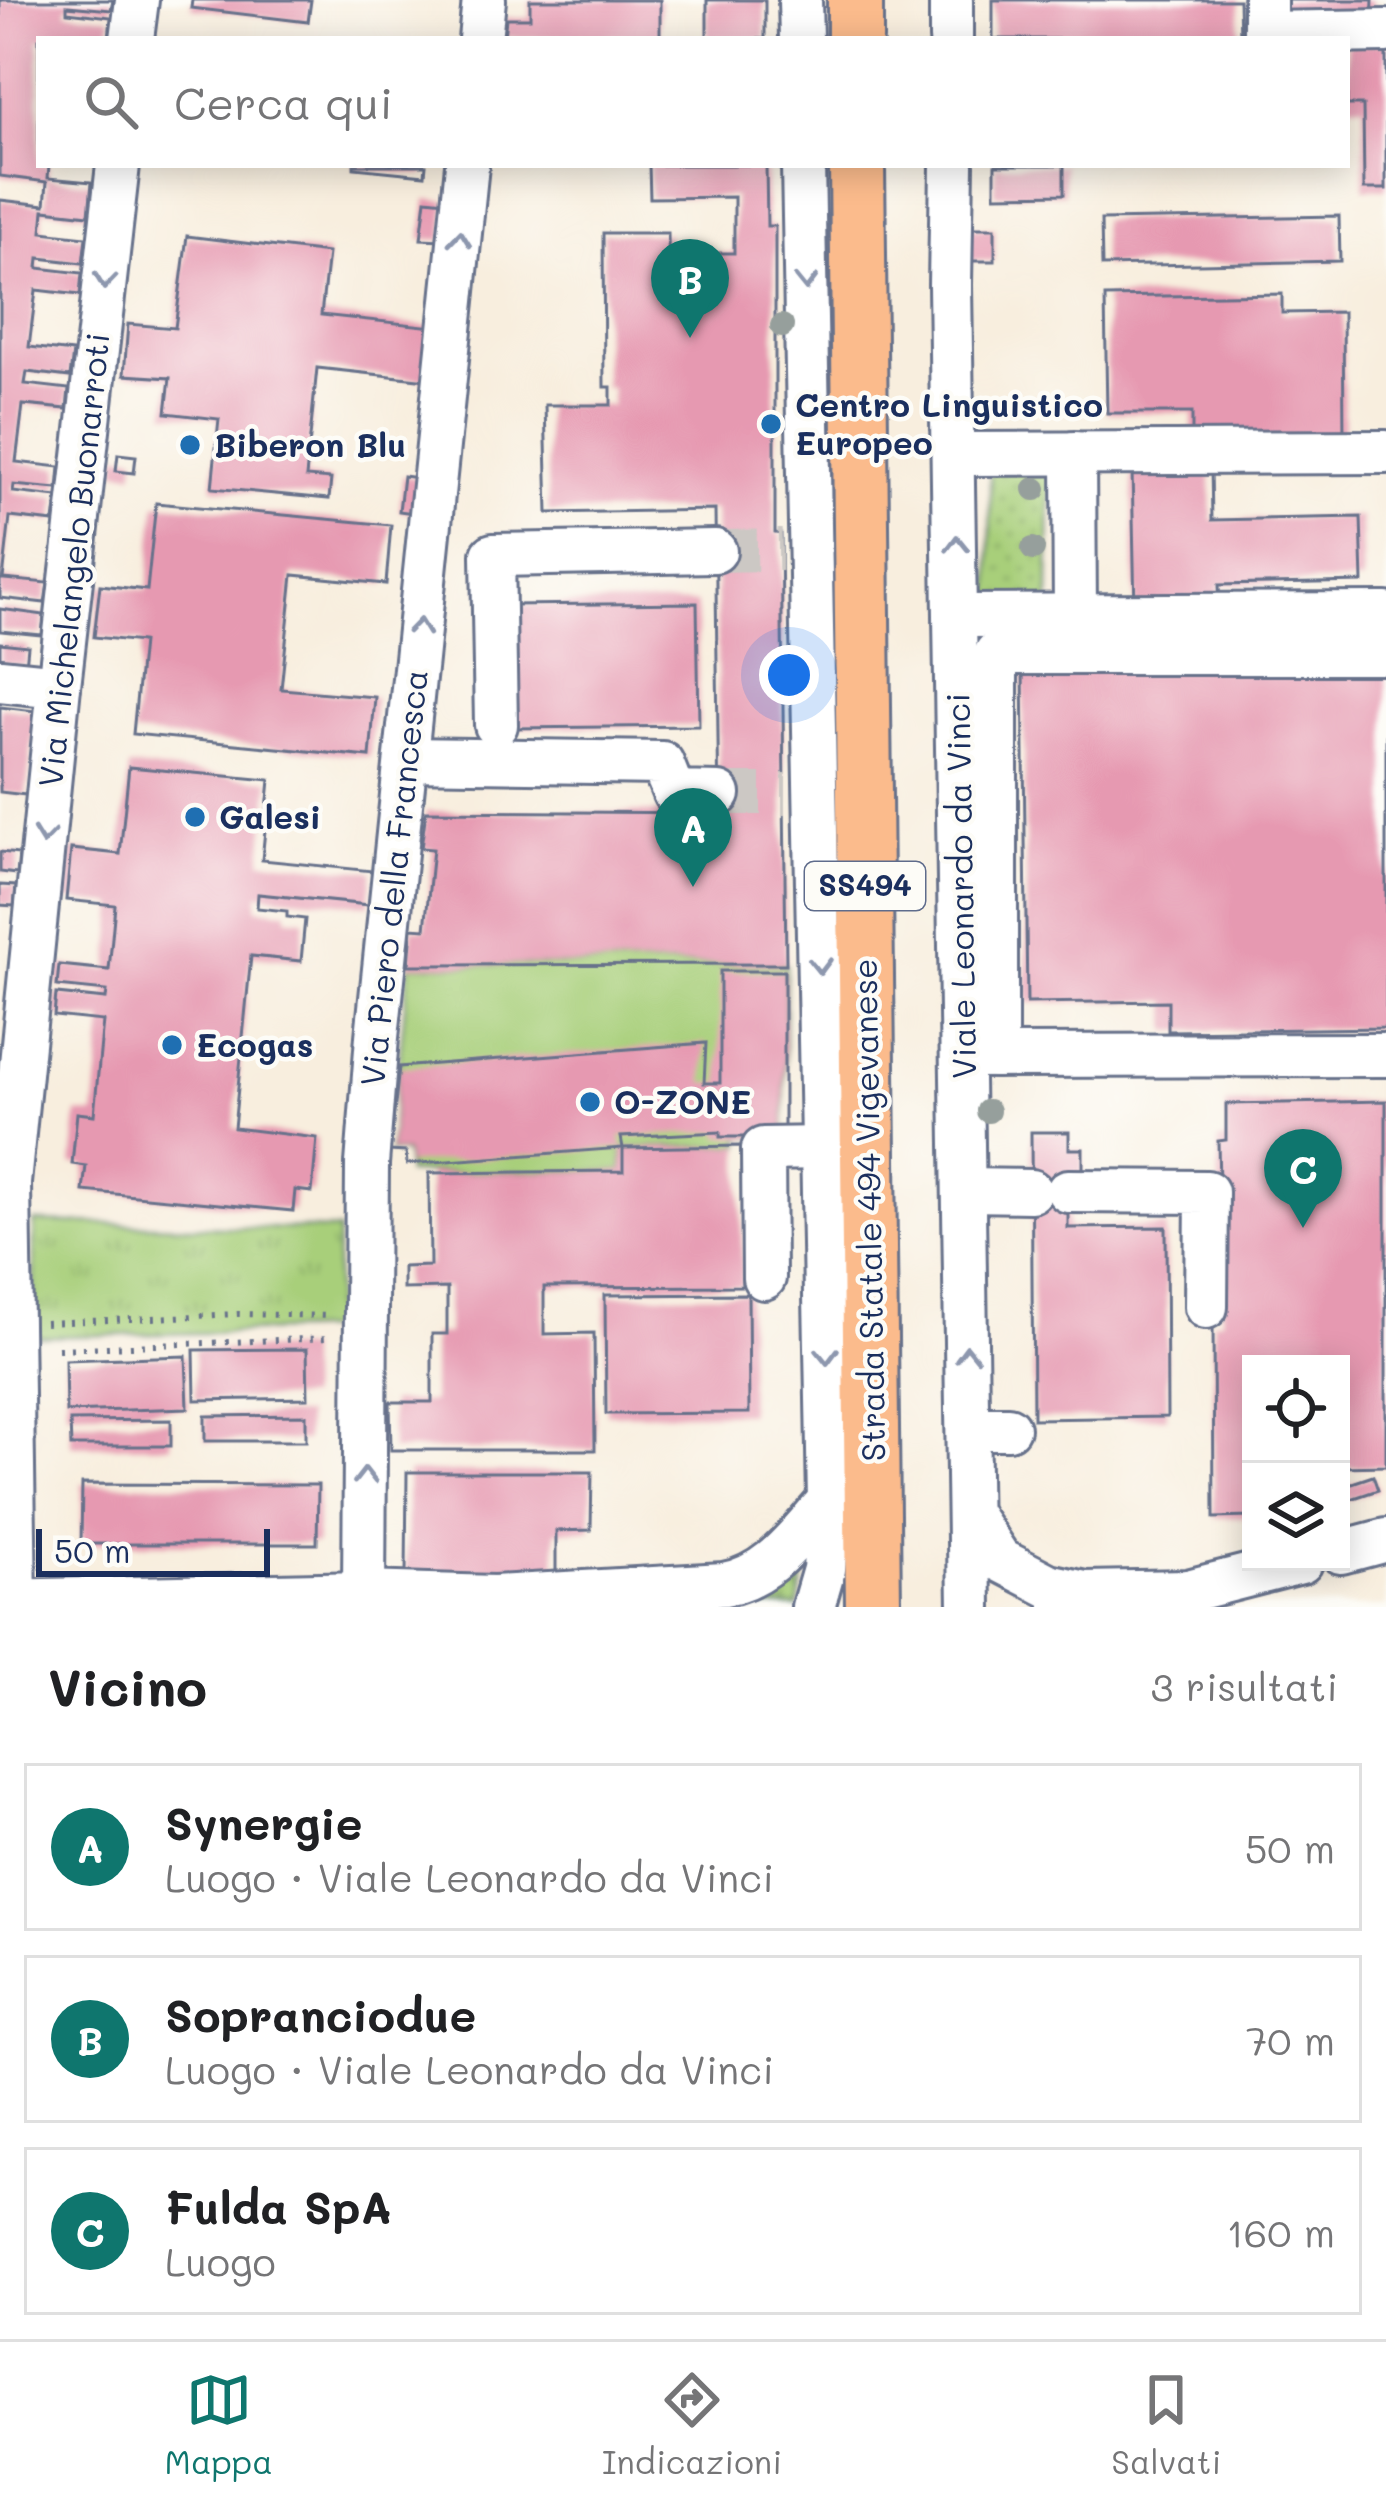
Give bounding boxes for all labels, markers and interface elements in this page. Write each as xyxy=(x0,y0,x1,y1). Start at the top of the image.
search box xyxy=(36,36,1350,168)
icon: search xyxy=(78,69,144,135)
text: Cerca qui xyxy=(174,73,393,131)
one-way arrow xyxy=(446,229,472,249)
pin: B xyxy=(651,239,729,338)
one-way arrow xyxy=(92,271,118,291)
one-way arrow xyxy=(792,273,818,292)
street label: Via Michelangelo Buonarroti xyxy=(27,331,118,789)
place label: Centro Linguistico Europeo xyxy=(795,382,1103,463)
marker: Centro Linguistico Europeo xyxy=(758,411,784,437)
place label: Biberon Blu xyxy=(214,422,406,465)
marker: Biberon Blu xyxy=(177,432,203,458)
one-way arrow xyxy=(944,534,970,552)
one-way arrow xyxy=(406,617,431,636)
your location xyxy=(759,645,819,705)
street label: Via Piero della Francesca xyxy=(349,667,436,1088)
street label: Viale Leonardo da Vinci xyxy=(935,693,984,1079)
pin: A xyxy=(654,788,732,887)
place label: Galesi xyxy=(219,794,321,837)
marker: Galesi xyxy=(182,804,208,830)
one-way arrow xyxy=(32,827,57,846)
road number: SS494 xyxy=(805,862,925,910)
one-way arrow xyxy=(806,957,832,976)
street label: Strada Statale 494 Vigevanese xyxy=(842,958,893,1462)
place label: Ecogas xyxy=(196,1022,313,1065)
marker: Ecogas xyxy=(159,1032,185,1058)
place label: O-ZONE xyxy=(614,1079,751,1122)
marker: O-ZONE xyxy=(577,1089,603,1115)
pin: C xyxy=(1264,1129,1342,1228)
one-way arrow xyxy=(954,1344,980,1362)
one-way arrow xyxy=(813,1347,839,1366)
map controls xyxy=(1242,1355,1350,1571)
button: locate xyxy=(1242,1355,1350,1463)
button: layers xyxy=(1242,1463,1350,1571)
one-way arrow xyxy=(352,1466,378,1484)
scale bar xyxy=(36,1523,270,1576)
text: 50 m xyxy=(54,1528,130,1571)
text: Vicino xyxy=(48,1652,207,1719)
text: 3 risultati xyxy=(1151,1660,1338,1711)
text: Synergie xyxy=(165,1793,363,1851)
text: A xyxy=(76,1822,104,1873)
text: 50 m xyxy=(1245,1822,1335,1873)
text: Luogo · Viale Leonardo da Vinci xyxy=(165,1851,774,1902)
text: Sopranciodue xyxy=(165,1985,476,2043)
text: B xyxy=(77,2014,103,2065)
text: 70 m xyxy=(1246,2014,1335,2065)
text: Luogo · Viale Leonardo da Vinci xyxy=(165,2043,774,2094)
text: Fulda SpA xyxy=(165,2177,392,2235)
text: C xyxy=(76,2206,104,2257)
text: 160 m xyxy=(1226,2206,1335,2257)
text: Luogo xyxy=(165,2235,276,2286)
tab: Mappa xyxy=(165,2367,273,2482)
tab: Indicazioni xyxy=(602,2367,782,2482)
tab: Salvati xyxy=(1111,2367,1221,2482)

